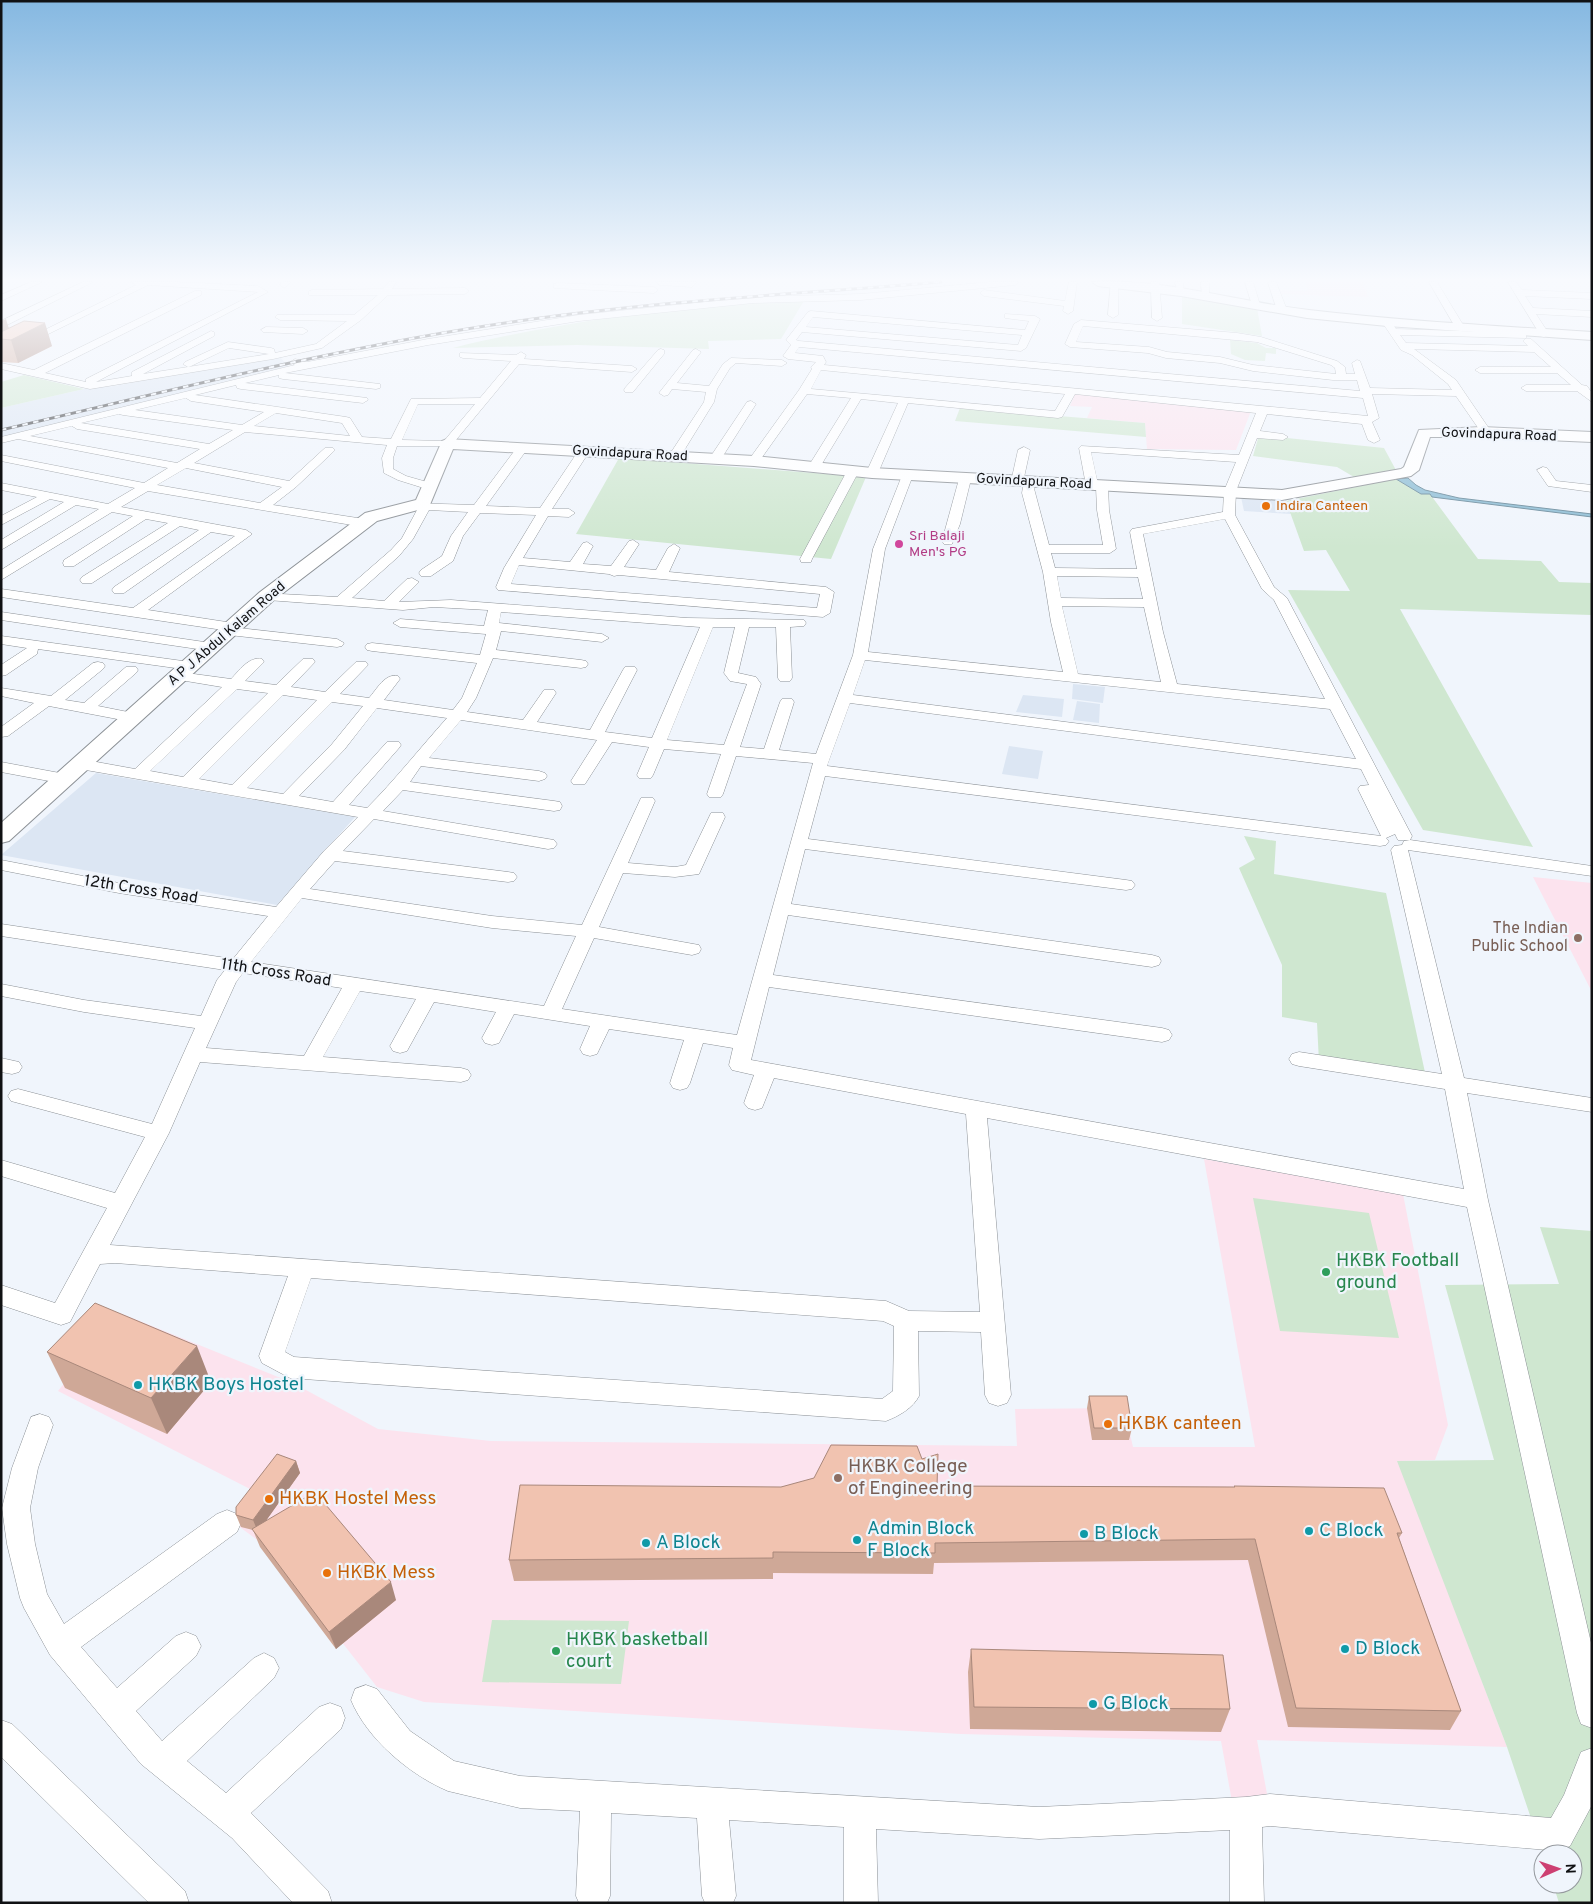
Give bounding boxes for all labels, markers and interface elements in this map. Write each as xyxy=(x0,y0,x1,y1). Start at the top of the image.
street label: Govindapura Road xyxy=(1441,424,1557,446)
street label: Govindapura Road xyxy=(572,442,688,466)
street label: Govindapura Road xyxy=(976,470,1092,494)
place label: Indira Canteen xyxy=(1276,498,1368,515)
marker: Indira Canteen xyxy=(1260,500,1272,512)
place label: Sri Balaji Men's PG xyxy=(909,528,967,561)
marker: Sri Balaji Men's PG xyxy=(893,538,905,550)
street label: A P J Abdul Kalam Road xyxy=(165,578,289,690)
street label: 12th Cross Road xyxy=(83,871,199,909)
place label: The Indian Public School xyxy=(1471,919,1568,957)
marker: The Indian Public School xyxy=(1572,932,1584,944)
street label: 11th Cross Road xyxy=(220,954,332,992)
place label: HKBK Football ground xyxy=(1336,1249,1459,1295)
marker: HKBK Football ground xyxy=(1320,1266,1332,1278)
place label: HKBK Boys Hostel xyxy=(148,1373,304,1397)
marker: HKBK Boys Hostel xyxy=(132,1379,144,1391)
place label: HKBK canteen xyxy=(1118,1412,1242,1436)
marker: HKBK canteen xyxy=(1102,1418,1114,1430)
place label: HKBK College of Engineering xyxy=(848,1455,973,1501)
marker: HKBK College of Engineering xyxy=(832,1472,844,1484)
place label: HKBK Hostel Mess xyxy=(279,1487,436,1511)
marker: HKBK Hostel Mess xyxy=(263,1493,275,1505)
place label: Admin Block F Block xyxy=(867,1517,974,1563)
place label: C Block xyxy=(1319,1519,1384,1543)
place label: B Block xyxy=(1094,1522,1159,1546)
marker: C Block xyxy=(1303,1525,1315,1537)
marker: B Block xyxy=(1078,1528,1090,1540)
place label: A Block xyxy=(656,1531,721,1555)
marker: Admin Block F Block xyxy=(851,1534,863,1546)
marker: A Block xyxy=(640,1537,652,1549)
place label: HKBK Mess xyxy=(337,1561,435,1585)
marker: HKBK Mess xyxy=(321,1567,333,1579)
place label: HKBK basketball court xyxy=(566,1628,708,1674)
place label: D Block xyxy=(1355,1637,1420,1661)
marker: D Block xyxy=(1339,1643,1351,1655)
marker: HKBK basketball court xyxy=(550,1645,562,1657)
place label: G Block xyxy=(1103,1692,1168,1716)
marker: G Block xyxy=(1087,1698,1099,1710)
north arrow xyxy=(1533,1844,1583,1894)
text: N xyxy=(1561,1863,1578,1874)

